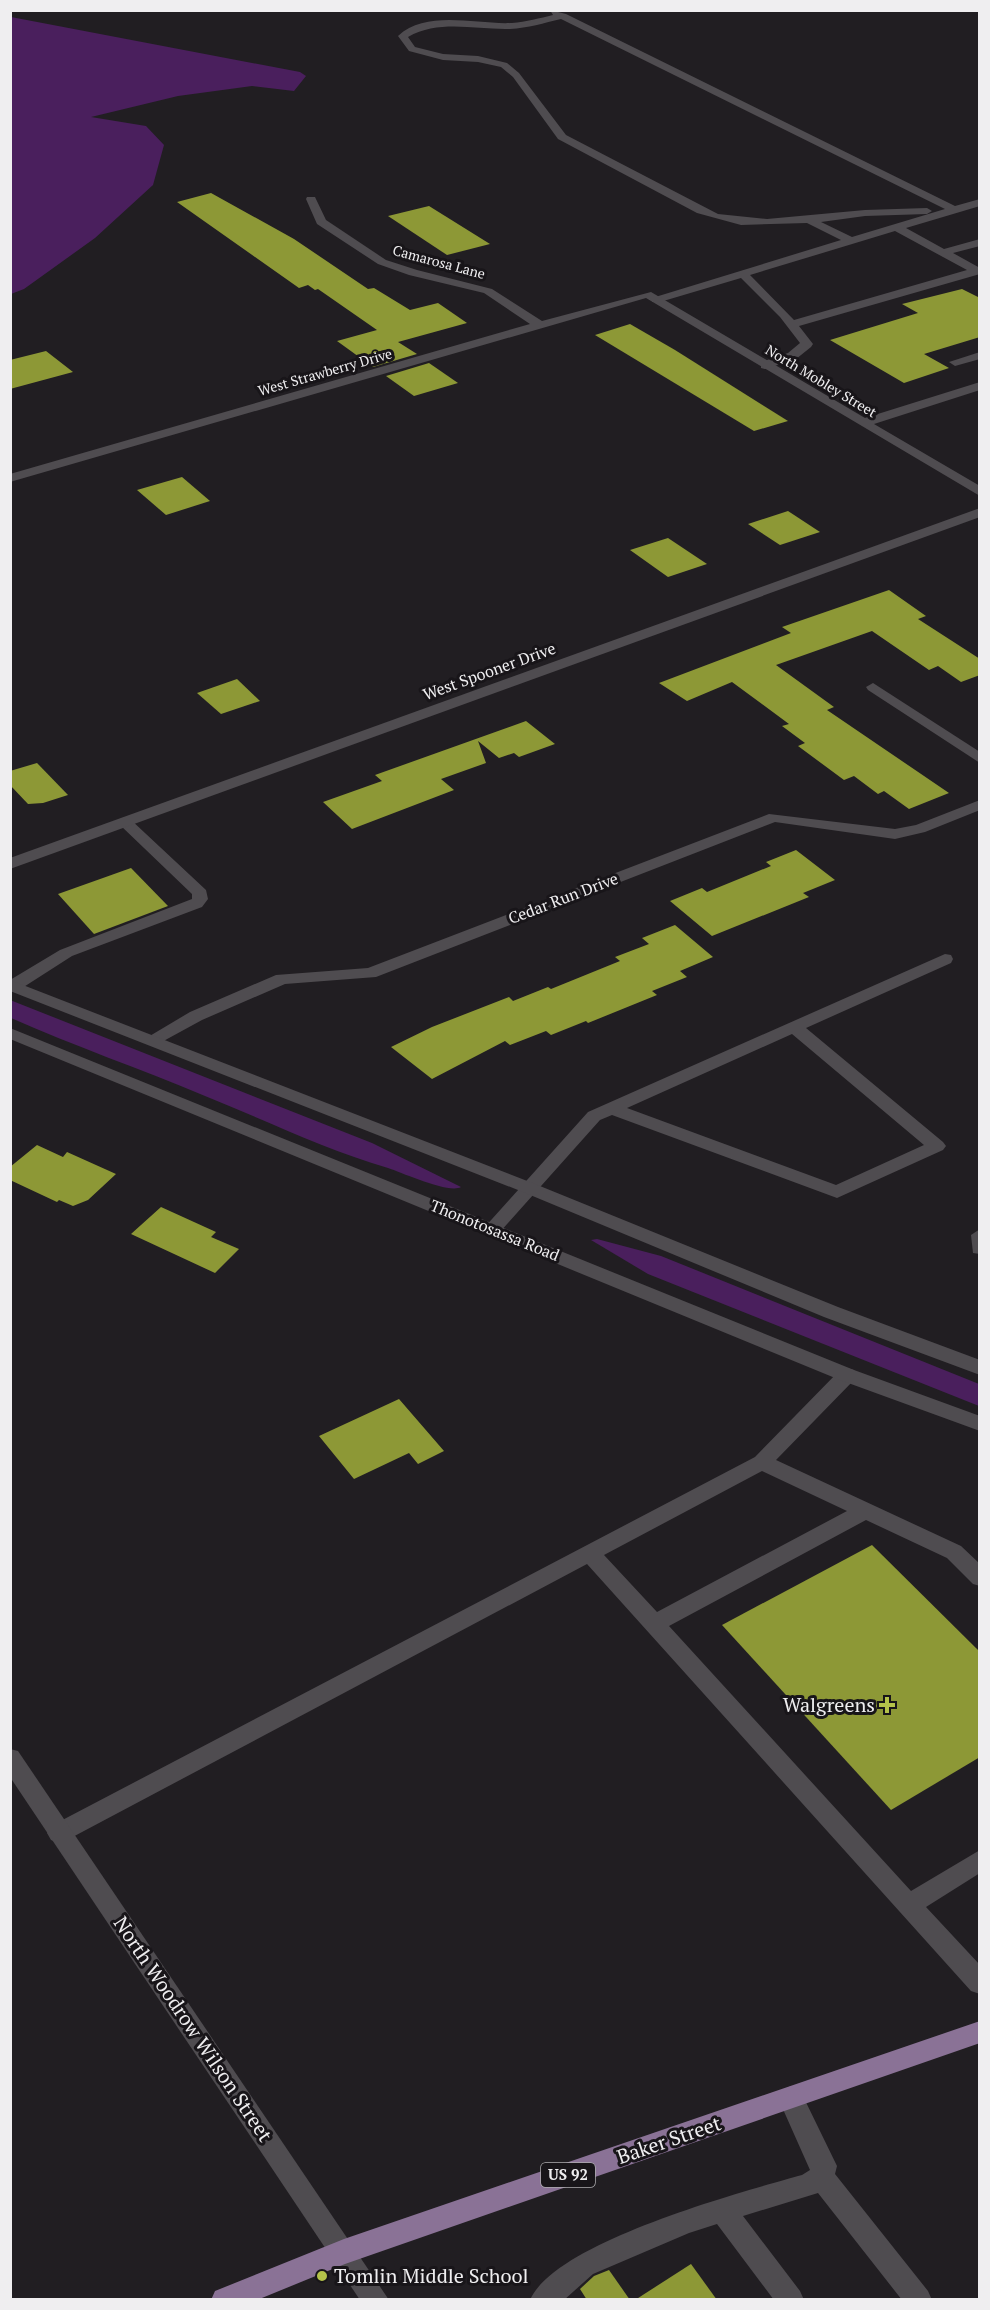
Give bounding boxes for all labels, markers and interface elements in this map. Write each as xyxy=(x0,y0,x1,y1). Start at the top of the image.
street label: Camarosa Lane xyxy=(391,240,487,283)
street label: North Mobley Street xyxy=(762,340,881,422)
street label: West Strawberry Drive xyxy=(256,343,394,400)
street label: West Spooner Drive xyxy=(420,637,558,705)
street label: Cedar Run Drive xyxy=(505,867,621,929)
street label: Thonotosassa Road xyxy=(427,1194,563,1266)
place label: Walgreens xyxy=(783,1691,875,1718)
marker: Walgreens xyxy=(880,1698,894,1712)
street label: North Woodrow Wilson Street xyxy=(108,1911,279,2147)
street label: Baker Street xyxy=(613,2109,725,2170)
road number: US 92 xyxy=(541,2163,595,2187)
place label: Tomlin Middle School xyxy=(334,2262,529,2289)
marker: Tomlin Middle School xyxy=(315,2269,329,2283)

